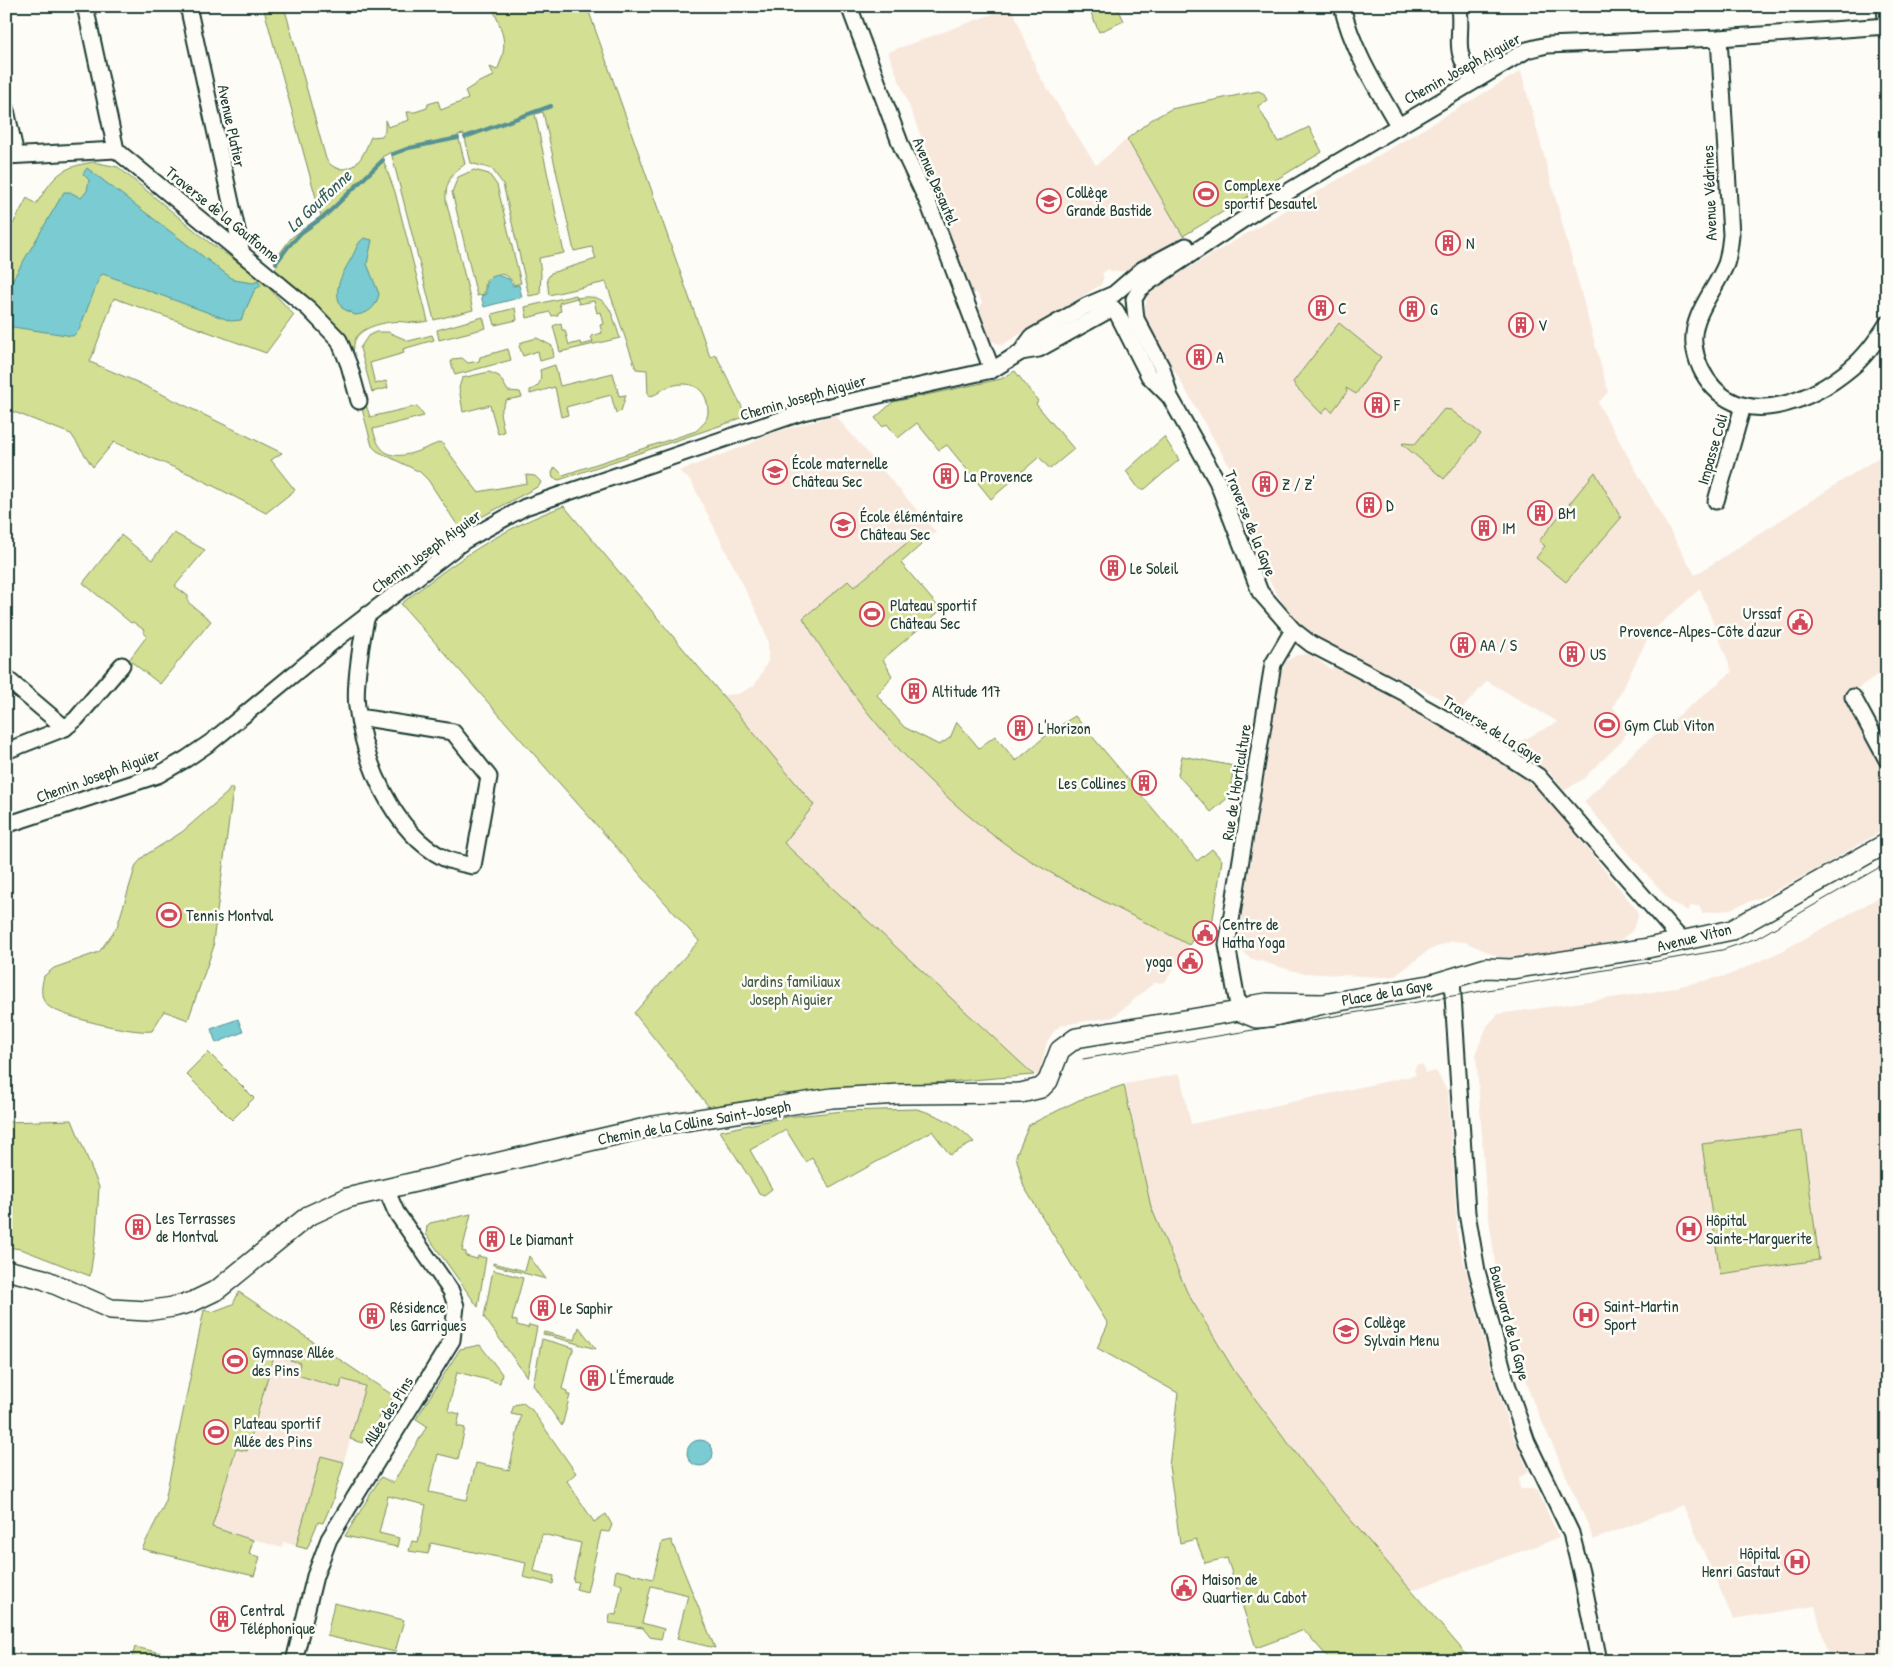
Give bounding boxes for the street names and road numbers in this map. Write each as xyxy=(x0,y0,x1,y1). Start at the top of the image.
street label: Chemin Joseph Aiguier xyxy=(1400,27,1524,109)
street label: Avenue Platier xyxy=(212,83,252,169)
street label: Avenue Desautel xyxy=(908,134,965,229)
street label: Avenue Védrines xyxy=(1696,145,1722,241)
street label: Traverse de la Gouffonne xyxy=(161,161,285,268)
street label: Chemin Joseph Aiguier xyxy=(737,368,869,426)
street label: Impasse Coli xyxy=(1691,411,1733,487)
street label: Traverse de la Gaye xyxy=(1220,467,1283,580)
street label: Chemin Joseph Aiguier xyxy=(367,504,485,598)
street label: Traverse de La Gaye xyxy=(1439,689,1548,769)
street label: Rue de l'Horticulture xyxy=(1216,722,1256,842)
street label: Chemin Joseph Aiguier xyxy=(33,742,163,808)
street label: Avenue Viton xyxy=(1654,917,1734,957)
street label: Place de la Gaye xyxy=(1340,973,1435,1011)
street label: Chemin de la Colline Saint-Joseph xyxy=(596,1094,792,1150)
street label: Boulevard de la Gaye xyxy=(1484,1263,1536,1383)
street label: Allée des Pins xyxy=(358,1372,418,1450)

